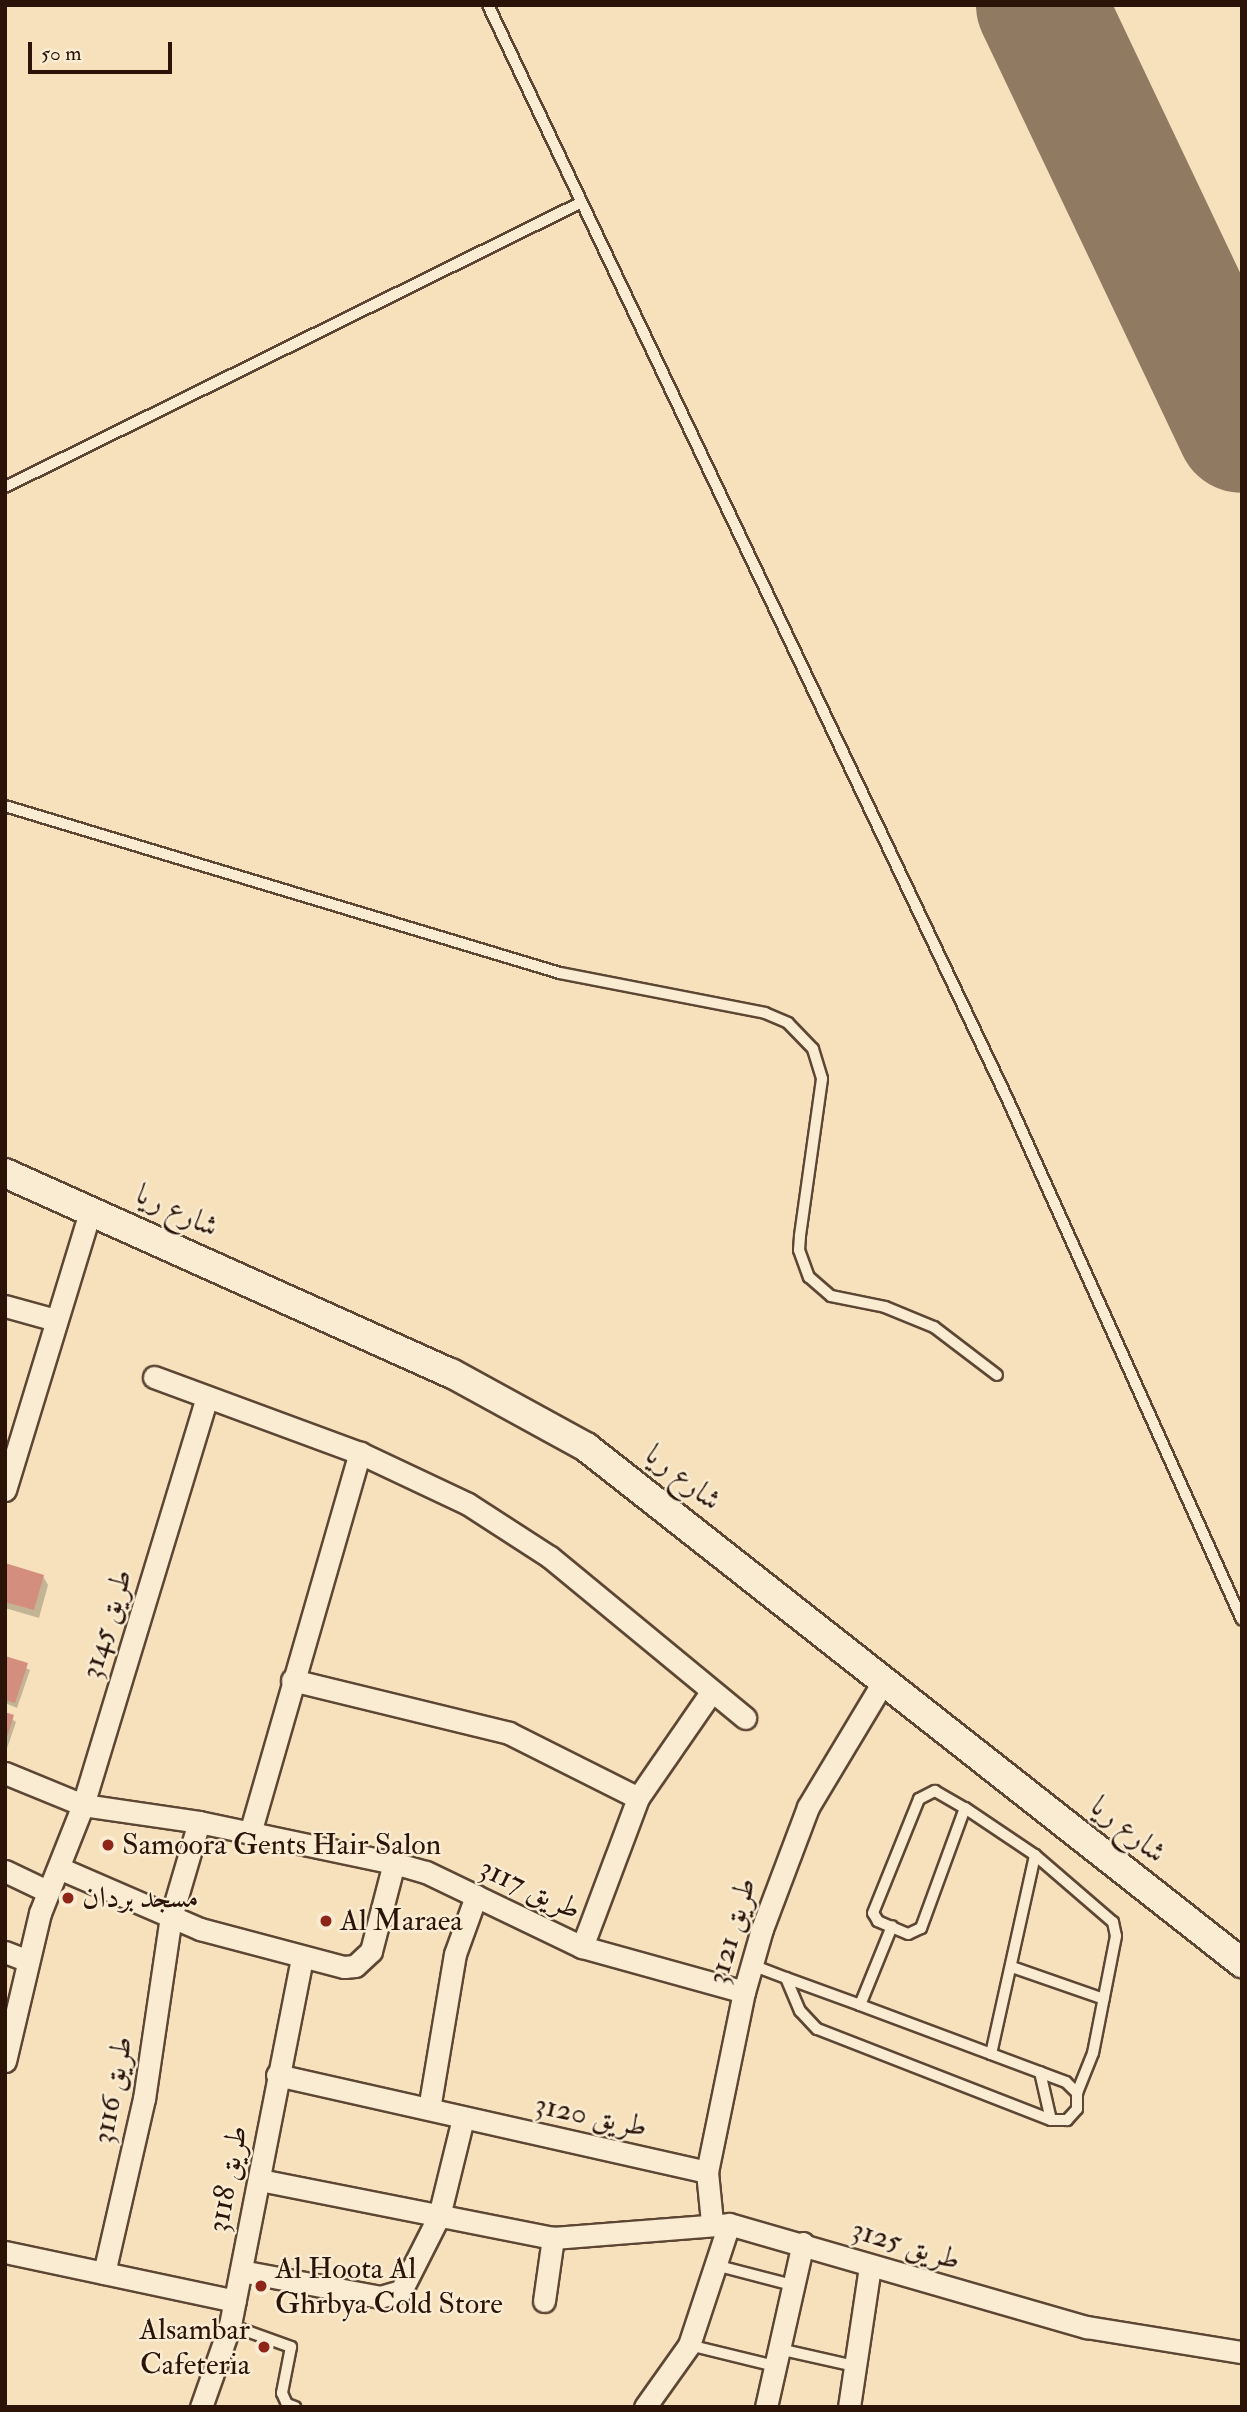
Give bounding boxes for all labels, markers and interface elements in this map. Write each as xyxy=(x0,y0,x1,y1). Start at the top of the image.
scale bar xyxy=(32,28,175,72)
text: 50 m xyxy=(41,40,82,67)
street label: شارع ريا xyxy=(130,1176,224,1246)
street label: شارع ريا xyxy=(638,1437,728,1519)
street label: طريق 3145 xyxy=(73,1565,141,1683)
street label: شارع ريا xyxy=(1083,1789,1173,1871)
place label: Samoora Gents Hair Salon xyxy=(122,1827,441,1863)
marker: Samoora Gents Hair Salon xyxy=(100,1837,116,1853)
street label: طريق 3117 xyxy=(474,1850,586,1928)
street label: طريق 3121 xyxy=(700,1873,764,1989)
place label: مسجد بردان xyxy=(82,1880,199,1916)
marker: مسجد بردان xyxy=(60,1890,76,1906)
place label: Al Maraea xyxy=(340,1903,463,1939)
marker: Al Maraea xyxy=(318,1913,334,1929)
street label: طريق 3116 xyxy=(85,2033,141,2147)
street label: طريق 3120 xyxy=(532,2087,650,2145)
street label: طريق 3118 xyxy=(200,2122,256,2236)
street label: طريق 3125 xyxy=(847,2211,965,2279)
place label: Al Hoota Al Ghrbya Cold Store xyxy=(275,2251,503,2322)
marker: Al Hoota Al Ghrbya Cold Store xyxy=(253,2278,269,2294)
place label: Alsambar Cafeteria xyxy=(139,2312,250,2382)
marker: Alsambar Cafeteria xyxy=(256,2339,272,2355)

